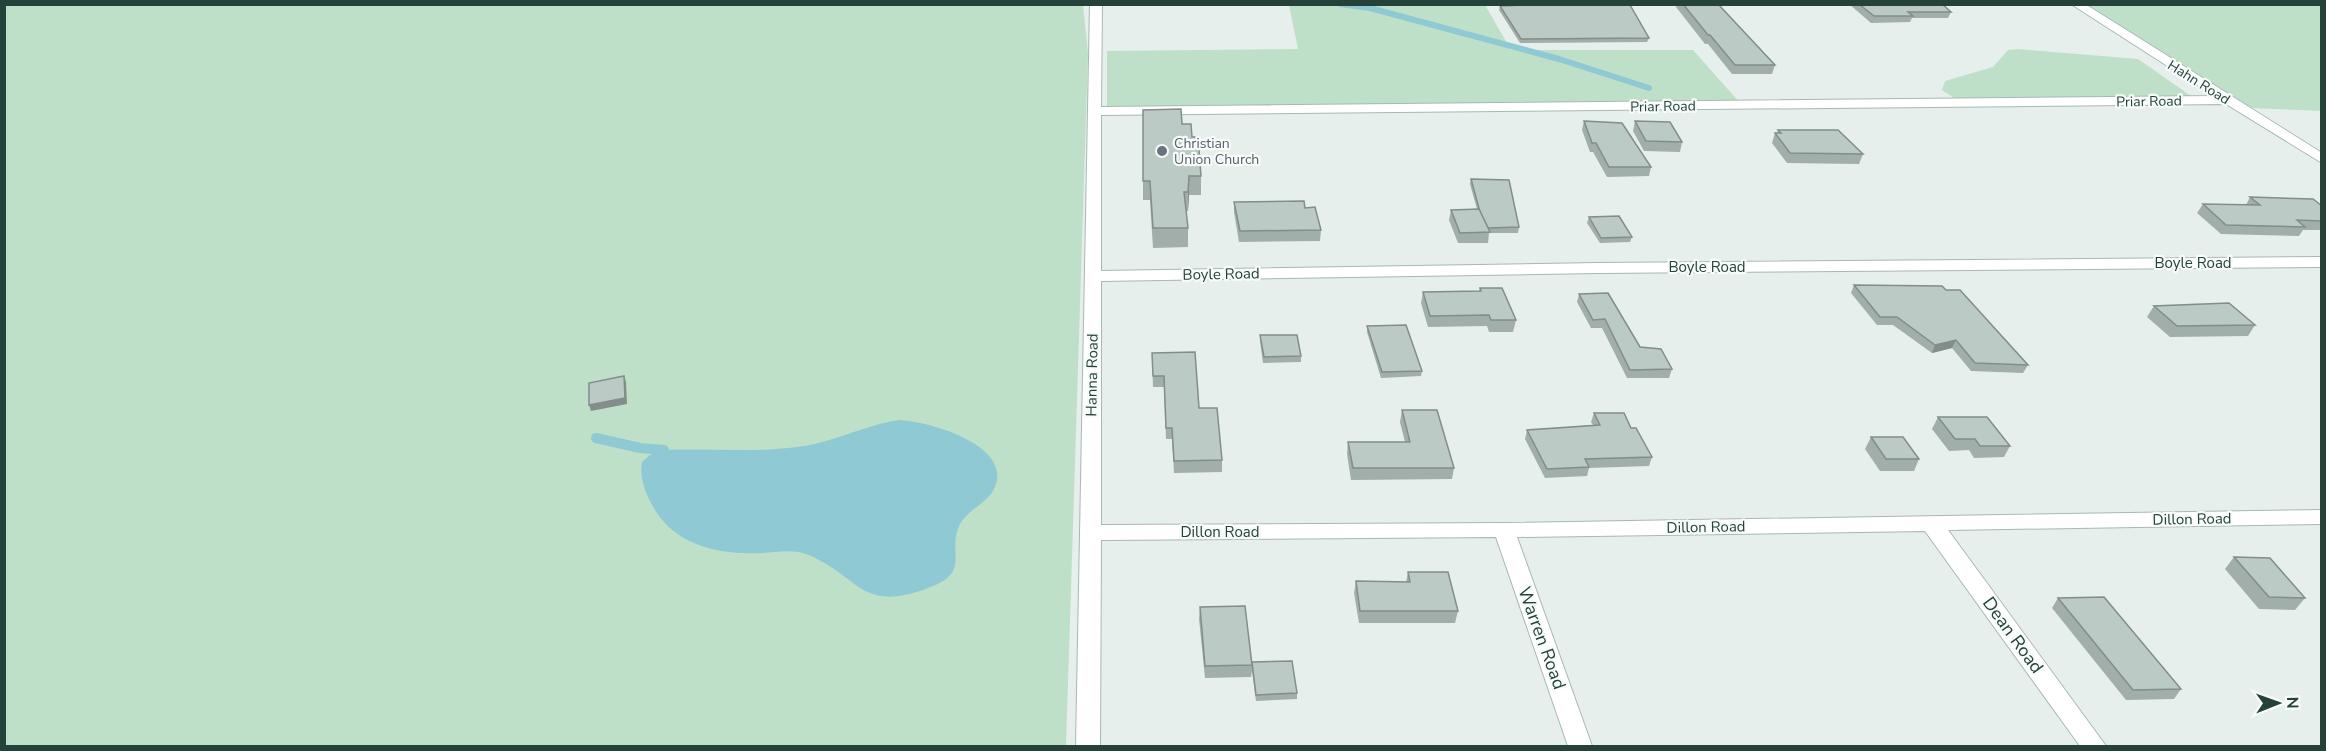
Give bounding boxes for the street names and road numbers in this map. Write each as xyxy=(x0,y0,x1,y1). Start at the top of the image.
street label: Hahn Road xyxy=(2164,56,2234,109)
street label: Priar Road xyxy=(2116,91,2182,112)
street label: Priar Road xyxy=(1630,96,1696,117)
street label: Boyle Road xyxy=(2154,253,2232,273)
street label: Boyle Road xyxy=(1668,257,1746,277)
street label: Boyle Road xyxy=(1182,263,1260,285)
street label: Hanna Road xyxy=(1081,333,1103,417)
street label: Dillon Road xyxy=(2152,508,2232,530)
street label: Dillon Road xyxy=(1666,516,1746,538)
street label: Dillon Road xyxy=(1180,522,1260,542)
street label: Warren Road xyxy=(1512,583,1572,693)
street label: Dean Road xyxy=(1977,592,2049,678)

